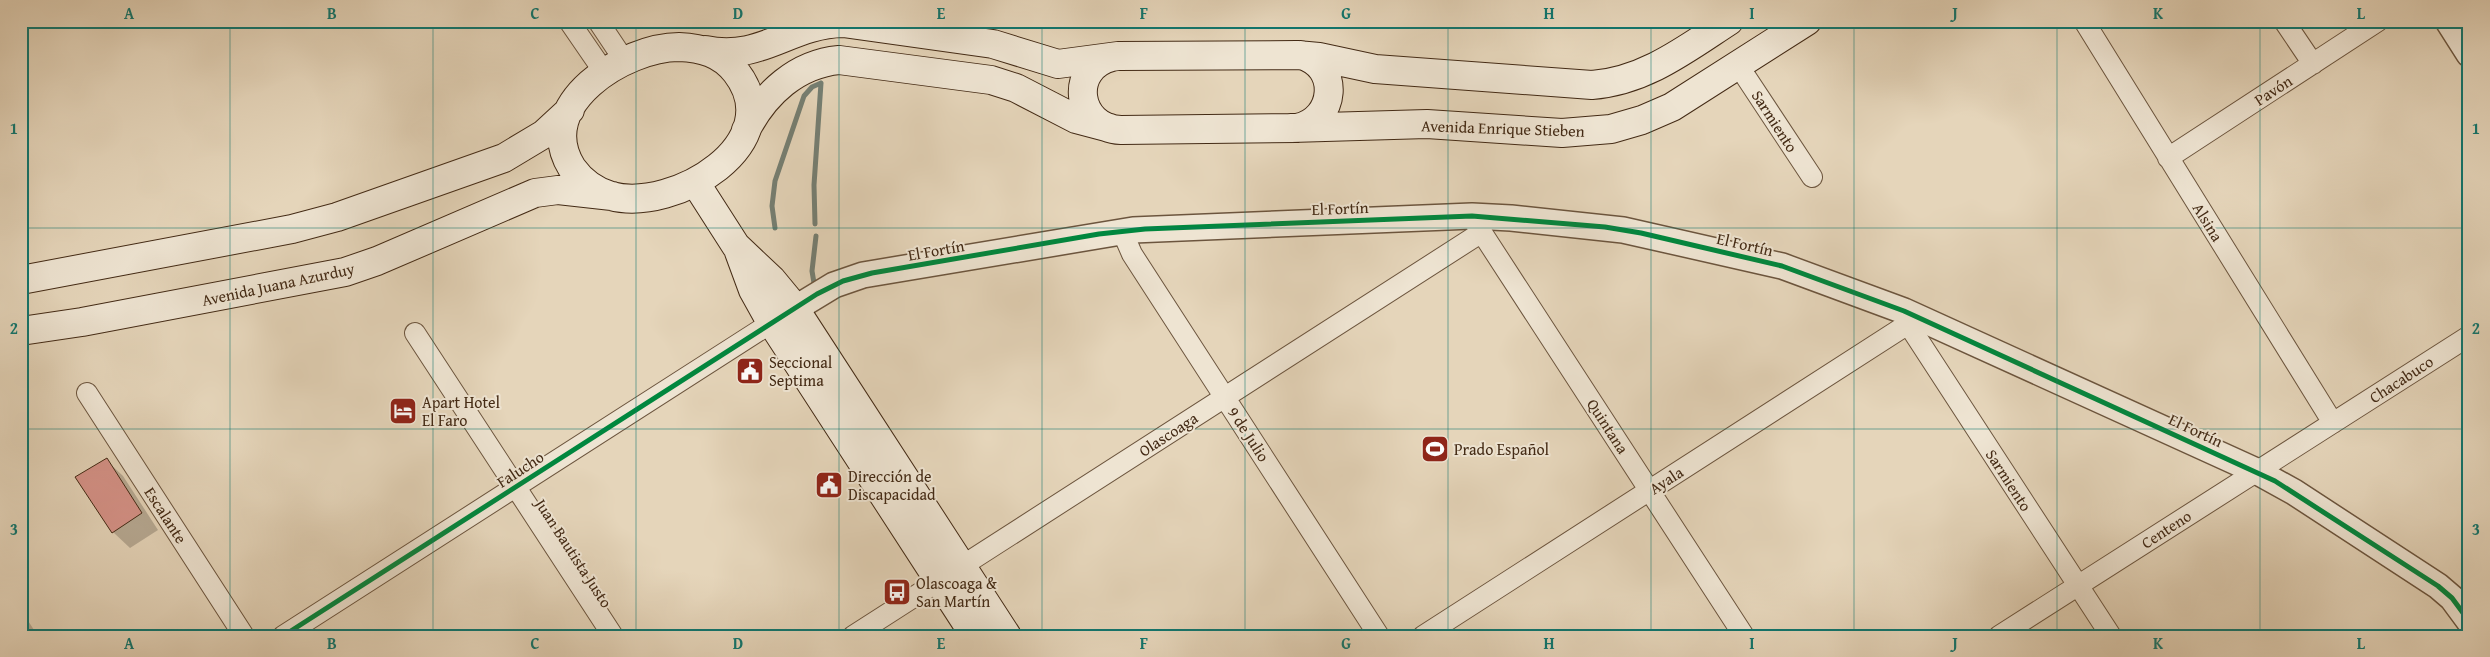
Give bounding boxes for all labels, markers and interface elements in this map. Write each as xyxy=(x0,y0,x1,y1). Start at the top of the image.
text: A xyxy=(124,1,135,25)
text: B xyxy=(327,1,337,25)
text: C xyxy=(530,1,540,25)
text: D xyxy=(733,1,743,25)
text: E xyxy=(937,1,946,25)
text: F xyxy=(1140,1,1148,25)
text: G xyxy=(1341,1,1351,25)
text: H xyxy=(1543,1,1555,25)
text: I xyxy=(1749,1,1755,25)
text: J xyxy=(1949,1,1958,25)
text: K xyxy=(2153,1,2164,25)
text: L xyxy=(2357,1,2366,25)
street label: Pavón xyxy=(2249,69,2297,111)
street label: Sarmiento xyxy=(1746,85,1804,157)
street label: Avenida Enrique Stieben xyxy=(1421,113,1585,143)
text: 1 xyxy=(10,116,18,140)
text: 1 xyxy=(2472,116,2480,140)
street label: El Fortín xyxy=(1311,195,1369,221)
street label: Alsina xyxy=(2187,198,2229,246)
street label: El Fortín xyxy=(1714,226,1776,262)
street label: El Fortín xyxy=(906,233,966,267)
street label: Avenida Juana Azurduy xyxy=(199,256,357,312)
text: 2 xyxy=(10,316,18,340)
text: 2 xyxy=(2472,316,2480,340)
street label: Chacabuco xyxy=(2364,349,2438,409)
place label: Seccional Septima xyxy=(769,350,833,392)
public building icon: Seccional Septima xyxy=(735,356,765,386)
place label: Apart Hotel El Faro xyxy=(422,390,501,432)
street label: Quintana xyxy=(1581,394,1635,459)
hotel icon: Apart Hotel El Faro xyxy=(388,396,418,426)
street label: 9 de Julio xyxy=(1222,402,1276,466)
street label: Olascoaga xyxy=(1134,406,1203,462)
street label: El Fortín xyxy=(2165,407,2227,453)
sports icon: Prado Español xyxy=(1420,434,1450,464)
place label: Prado Español xyxy=(1454,437,1550,461)
street label: Sarmiento xyxy=(1980,444,2038,516)
street label: Falucho xyxy=(492,445,548,493)
street label: Ayala xyxy=(1644,460,1688,500)
place label: Dirección de Discapacidad xyxy=(848,464,936,506)
public building icon: Dirección de Discapacidad xyxy=(814,470,844,500)
street label: Escalante xyxy=(139,482,193,548)
street label: Juan Bautista Justo xyxy=(528,492,618,612)
street label: Centeno xyxy=(2136,504,2196,554)
text: 3 xyxy=(10,517,18,541)
text: 3 xyxy=(2472,517,2480,541)
place label: Olascoaga & San Martín xyxy=(916,571,997,613)
bus stop icon: Olascoaga & San Martín xyxy=(882,577,912,607)
text: A xyxy=(124,631,135,655)
text: B xyxy=(327,631,337,655)
text: C xyxy=(530,631,540,655)
text: D xyxy=(733,631,743,655)
text: E xyxy=(937,631,946,655)
text: F xyxy=(1140,631,1148,655)
text: G xyxy=(1341,631,1351,655)
text: H xyxy=(1543,631,1555,655)
text: I xyxy=(1749,631,1755,655)
text: J xyxy=(1949,631,1958,655)
text: K xyxy=(2153,631,2164,655)
text: L xyxy=(2357,631,2366,655)

